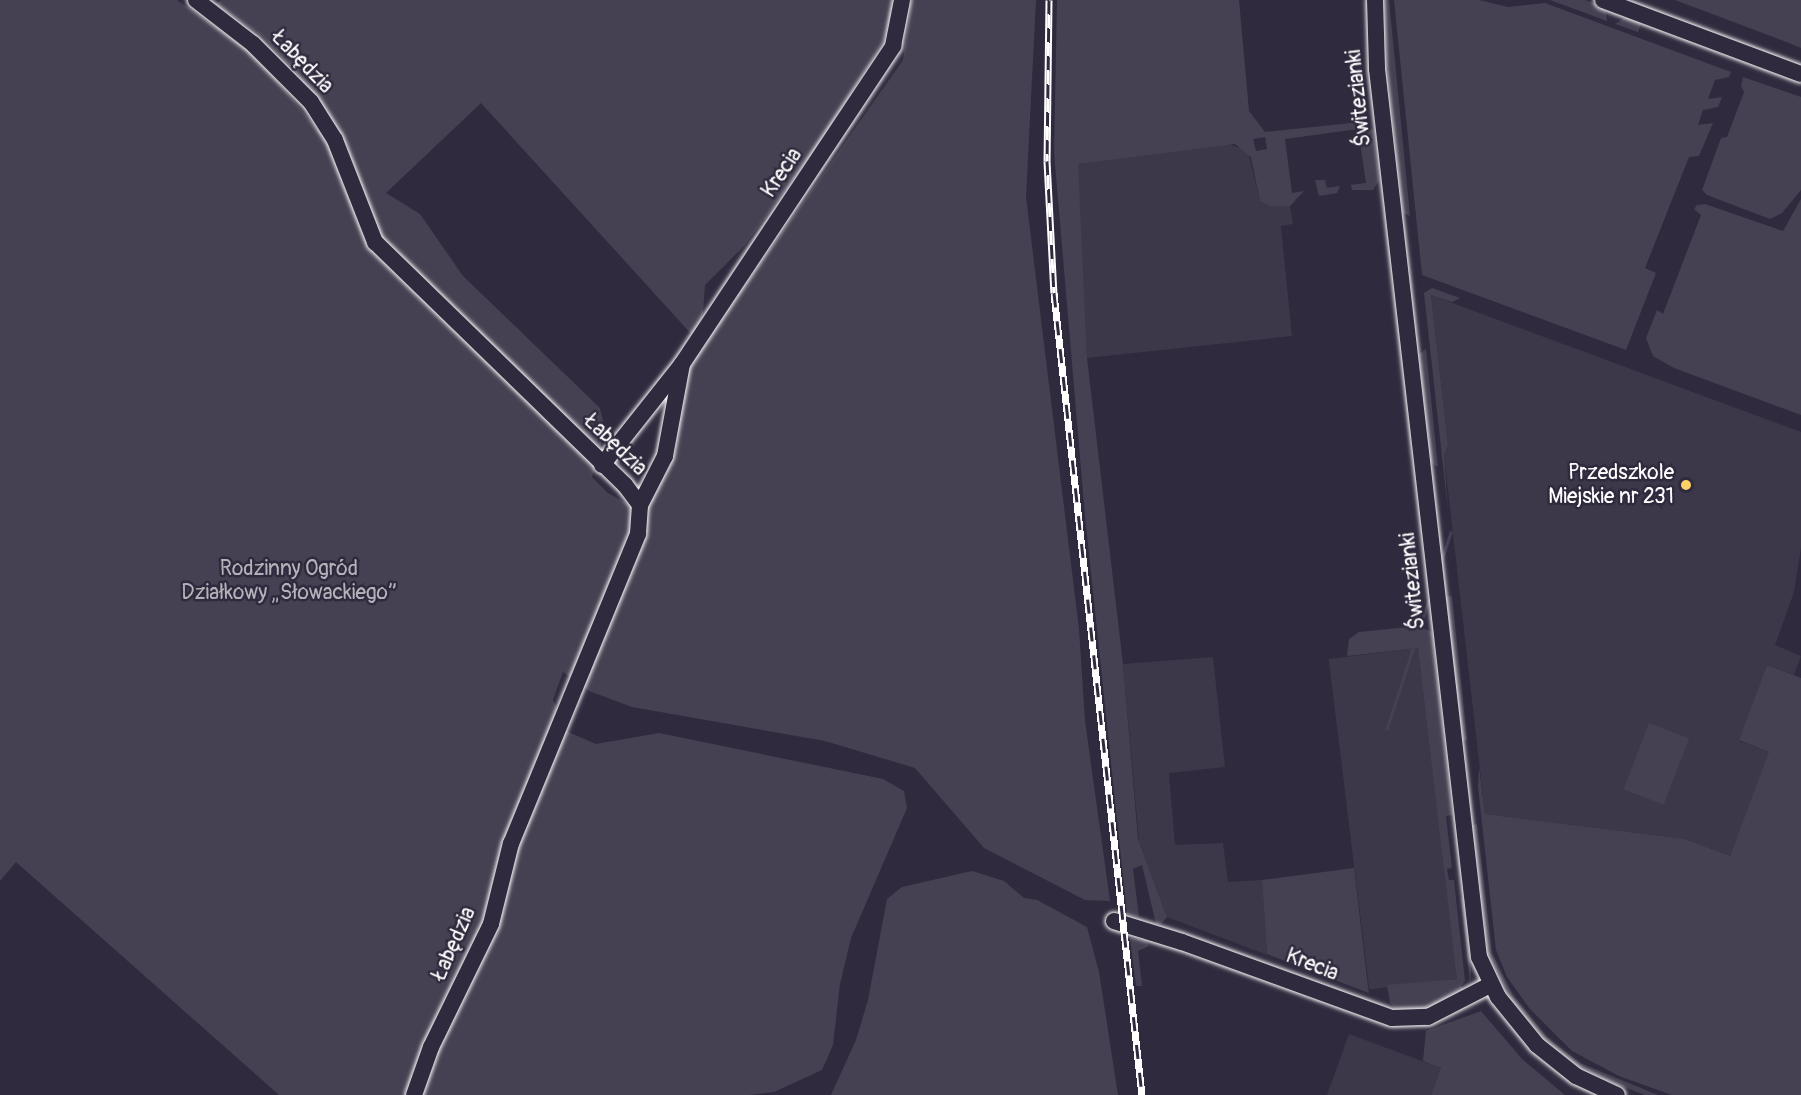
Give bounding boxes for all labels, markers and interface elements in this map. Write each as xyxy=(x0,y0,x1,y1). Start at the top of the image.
street label: Łabędzia xyxy=(266,25,338,99)
street label: Świtezianki xyxy=(1341,48,1377,148)
street label: Krecia xyxy=(756,143,808,203)
street label: Łabędzia xyxy=(578,409,652,481)
place label: Przedszkole Miejskie nr 231 xyxy=(1548,460,1674,510)
marker: Przedszkole Miejskie nr 231 xyxy=(1679,478,1693,492)
street label: Świtezianki xyxy=(1395,531,1431,631)
park label: Rodzinny Ogród Działkowy „Słowackiego” xyxy=(181,556,397,606)
street label: Łabędzia xyxy=(427,903,481,985)
street label: Krecia xyxy=(1282,944,1342,986)

